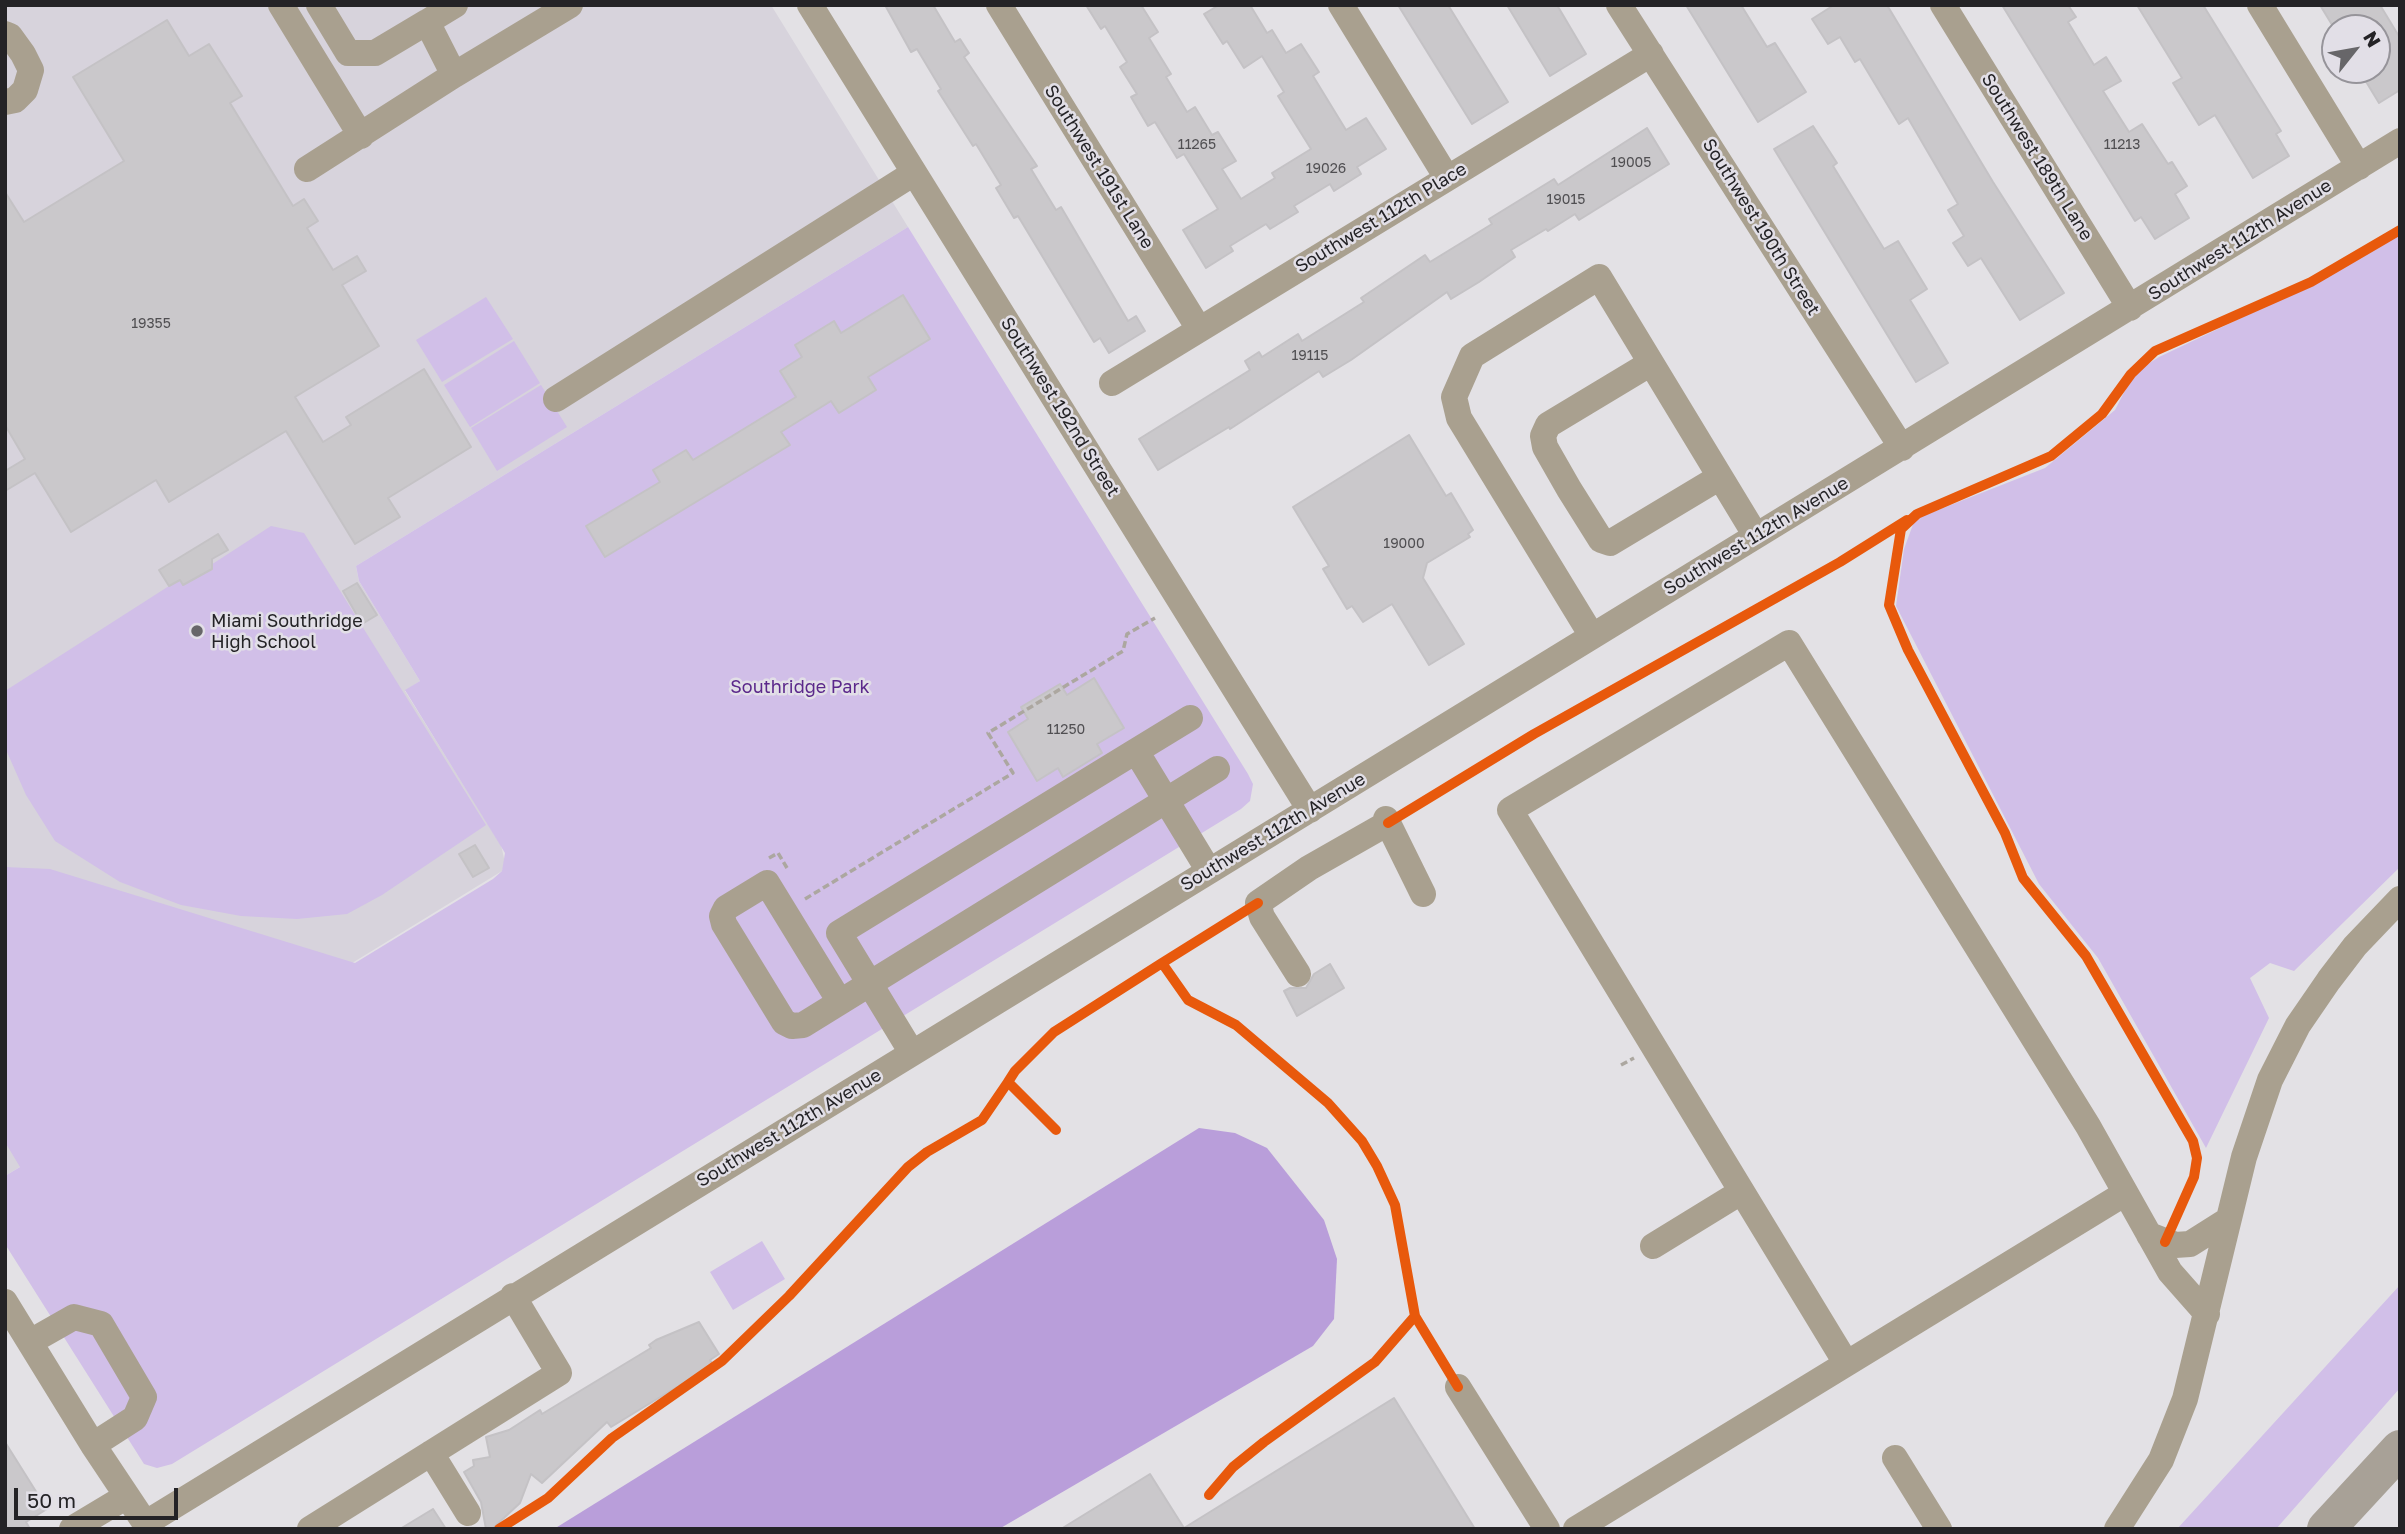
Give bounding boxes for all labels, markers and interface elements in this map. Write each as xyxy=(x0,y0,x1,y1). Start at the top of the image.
north arrow xyxy=(2321,14,2391,84)
text: N xyxy=(2359,27,2386,51)
street label: Southwest 189th Lane xyxy=(1977,69,2097,245)
street label: Southwest 191st Lane xyxy=(1040,81,1158,253)
street label: Southwest 190th Street xyxy=(1698,135,1824,319)
house number: 11265 xyxy=(1178,137,1216,153)
house number: 11213 xyxy=(2104,137,2140,153)
house number: 19005 xyxy=(1611,155,1651,171)
street label: Southwest 112th Place xyxy=(1291,158,1471,278)
house number: 19026 xyxy=(1306,161,1346,177)
street label: Southwest 112th Avenue xyxy=(2145,175,2335,305)
house number: 19015 xyxy=(1547,192,1585,208)
street label: Southwest 192nd Street xyxy=(996,313,1124,501)
house number: 19355 xyxy=(131,316,171,332)
house number: 19115 xyxy=(1292,348,1328,364)
street label: Southwest 112th Avenue xyxy=(1660,472,1852,600)
house number: 19000 xyxy=(1383,536,1425,552)
place label: Miami Southridge High School xyxy=(211,610,363,652)
marker: Miami Southridge High School xyxy=(189,623,205,639)
park label: Southridge Park xyxy=(730,676,870,698)
house number: 11250 xyxy=(1047,722,1085,738)
street label: Southwest 112th Avenue xyxy=(1177,768,1369,896)
street label: Southwest 112th Avenue xyxy=(693,1064,885,1192)
scale bar xyxy=(18,1474,182,1518)
text: 50 m xyxy=(27,1487,76,1513)

